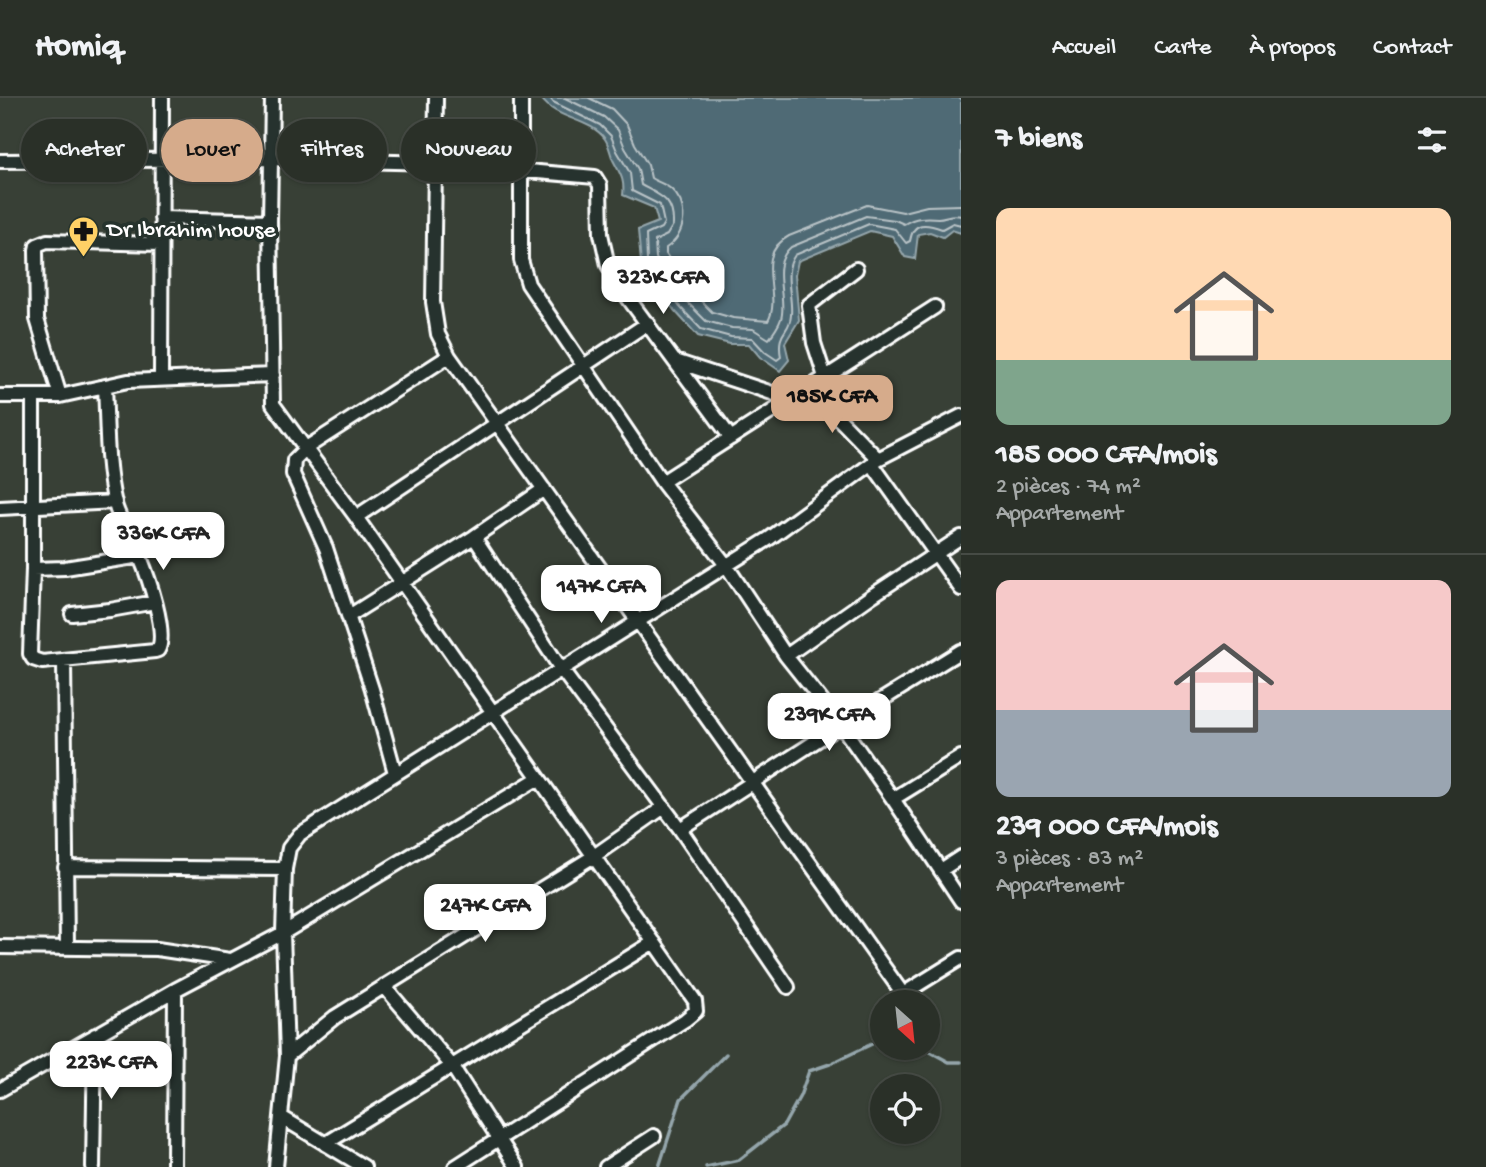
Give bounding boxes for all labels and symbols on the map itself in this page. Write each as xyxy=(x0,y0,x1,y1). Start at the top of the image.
pharmacy icon: Dr Ibrahim house xyxy=(67,214,101,258)
place label: Dr Ibrahim house xyxy=(105,217,276,246)
pin: 323K CFA xyxy=(591,256,735,316)
pin: 185K CFA xyxy=(760,376,904,435)
pin: 336K CFA xyxy=(91,512,235,572)
pin: 147K CFA xyxy=(529,566,673,625)
pin: 239K CFA xyxy=(757,694,901,753)
pin: 247K CFA xyxy=(413,884,557,944)
north arrow xyxy=(870,990,940,1060)
pin: 223K CFA xyxy=(39,1042,183,1101)

